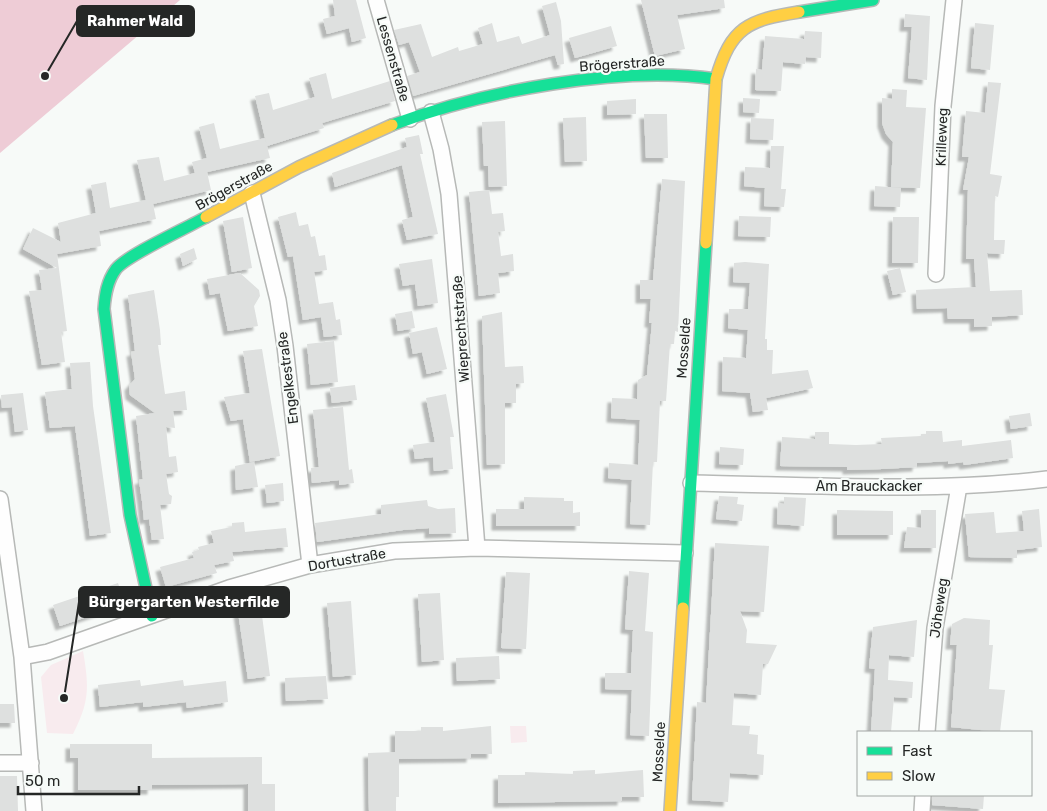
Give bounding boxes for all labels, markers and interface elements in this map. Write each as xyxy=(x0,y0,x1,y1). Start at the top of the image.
callout: Rahmer Wald xyxy=(77,6,194,36)
text: Rahmer Wald xyxy=(87,12,183,30)
street label: Lessenstraße xyxy=(373,14,413,104)
street label: Brögerstraße xyxy=(579,53,666,75)
street label: Krilleweg xyxy=(932,107,952,167)
street label: Brögerstraße xyxy=(192,158,276,214)
street label: Wieprechtstraße xyxy=(449,275,473,383)
street label: Mosselde xyxy=(673,317,695,379)
street label: Engelkestraße xyxy=(274,331,302,425)
street label: Am Brauckacker xyxy=(816,478,923,495)
street label: Dortustraße xyxy=(307,545,387,575)
street label: Jöheweg xyxy=(926,577,952,639)
callout: Bürgergarten Westerfilde xyxy=(79,587,289,617)
text: Bürgergarten Westerfilde xyxy=(89,593,279,611)
street label: Mosselde xyxy=(649,721,669,783)
legend xyxy=(857,731,1032,796)
text: Fast xyxy=(902,742,932,760)
scale bar xyxy=(18,764,139,796)
text: Slow xyxy=(902,767,935,785)
text: 50 m xyxy=(25,772,60,790)

